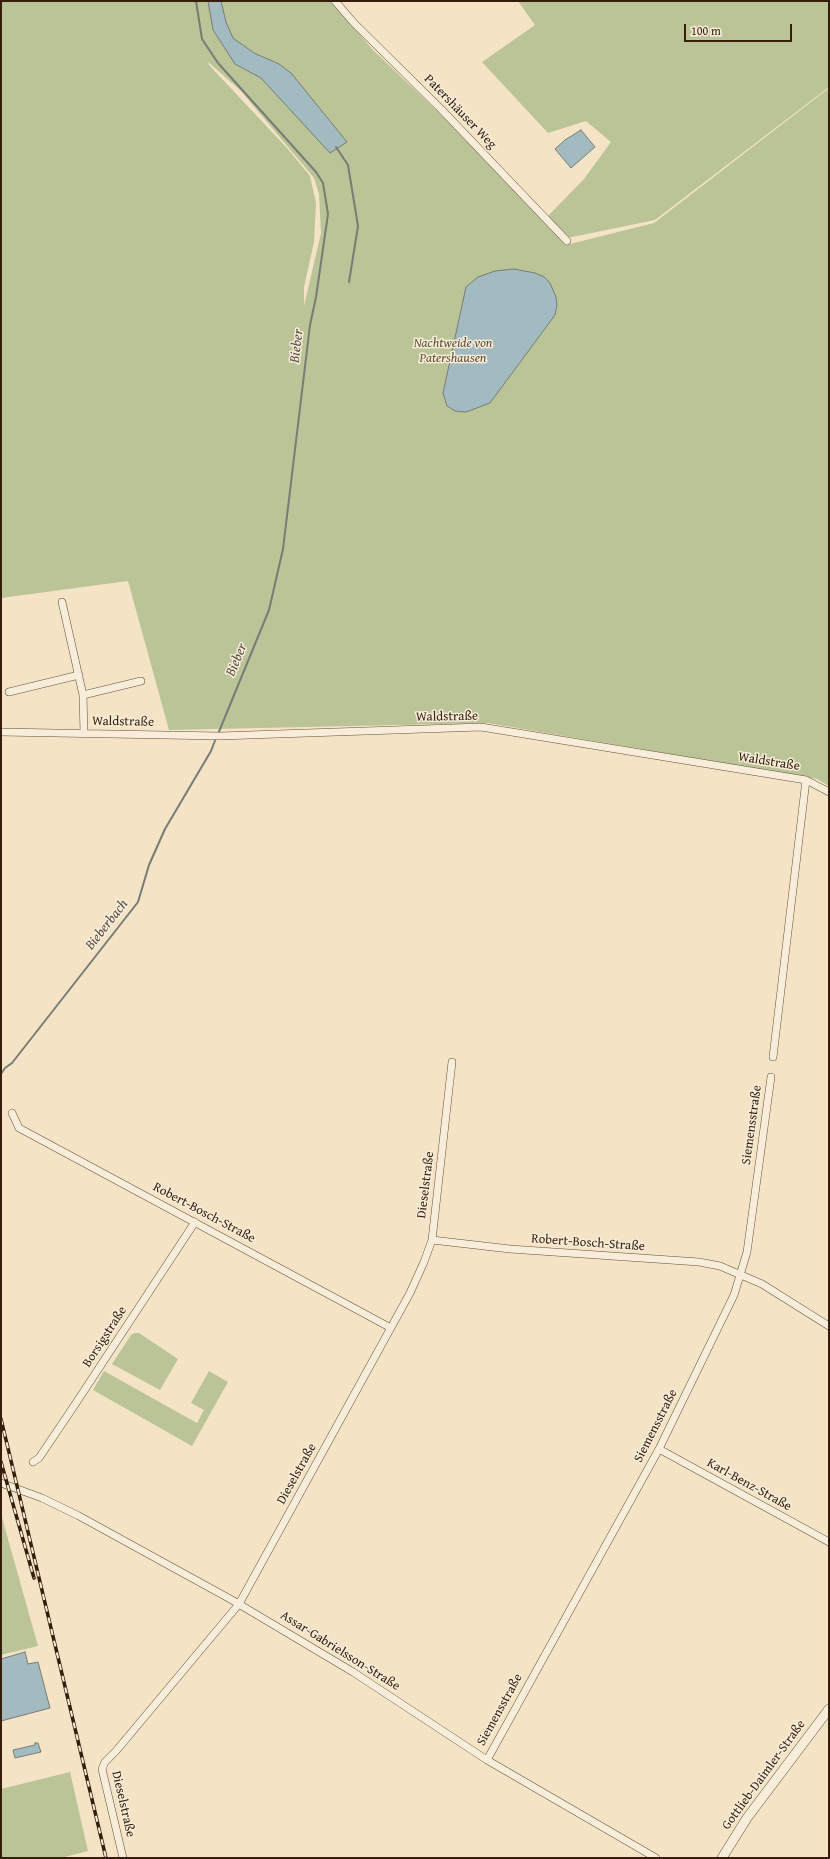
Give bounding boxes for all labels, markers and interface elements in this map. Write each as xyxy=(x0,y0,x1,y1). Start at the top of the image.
scale bar xyxy=(686,16,794,42)
text: 100 m xyxy=(691,22,721,39)
street label: Patershäuser Weg xyxy=(421,72,499,152)
water label: Bieber xyxy=(287,328,307,364)
park label: Nachtweide von Patershausen xyxy=(414,336,492,367)
water label: Bieber xyxy=(223,641,251,679)
street label: Waldstraße xyxy=(416,709,478,725)
street label: Waldstraße xyxy=(92,714,154,730)
street label: Waldstraße xyxy=(737,749,801,775)
water label: Bieberbach xyxy=(82,896,132,954)
street label: Siemensstraße xyxy=(739,1084,765,1166)
street label: Dieselstraße xyxy=(414,1151,438,1219)
street label: Robert-Bosch-Straße xyxy=(150,1179,258,1247)
street label: Robert-Bosch-Straße xyxy=(531,1231,645,1255)
street label: Borsigstraße xyxy=(80,1304,130,1370)
street label: Siemensstraße xyxy=(631,1387,681,1465)
street label: Dieselstraße xyxy=(274,1441,320,1507)
street label: Karl-Benz-Straße xyxy=(704,1455,794,1515)
street label: Assar-Gabrielsson-Straße xyxy=(277,1608,403,1694)
street label: Siemensstraße xyxy=(474,1671,526,1749)
street label: Gottlieb-Daimler-Straße xyxy=(719,1717,809,1833)
street label: Dieselstraße xyxy=(108,1769,138,1839)

